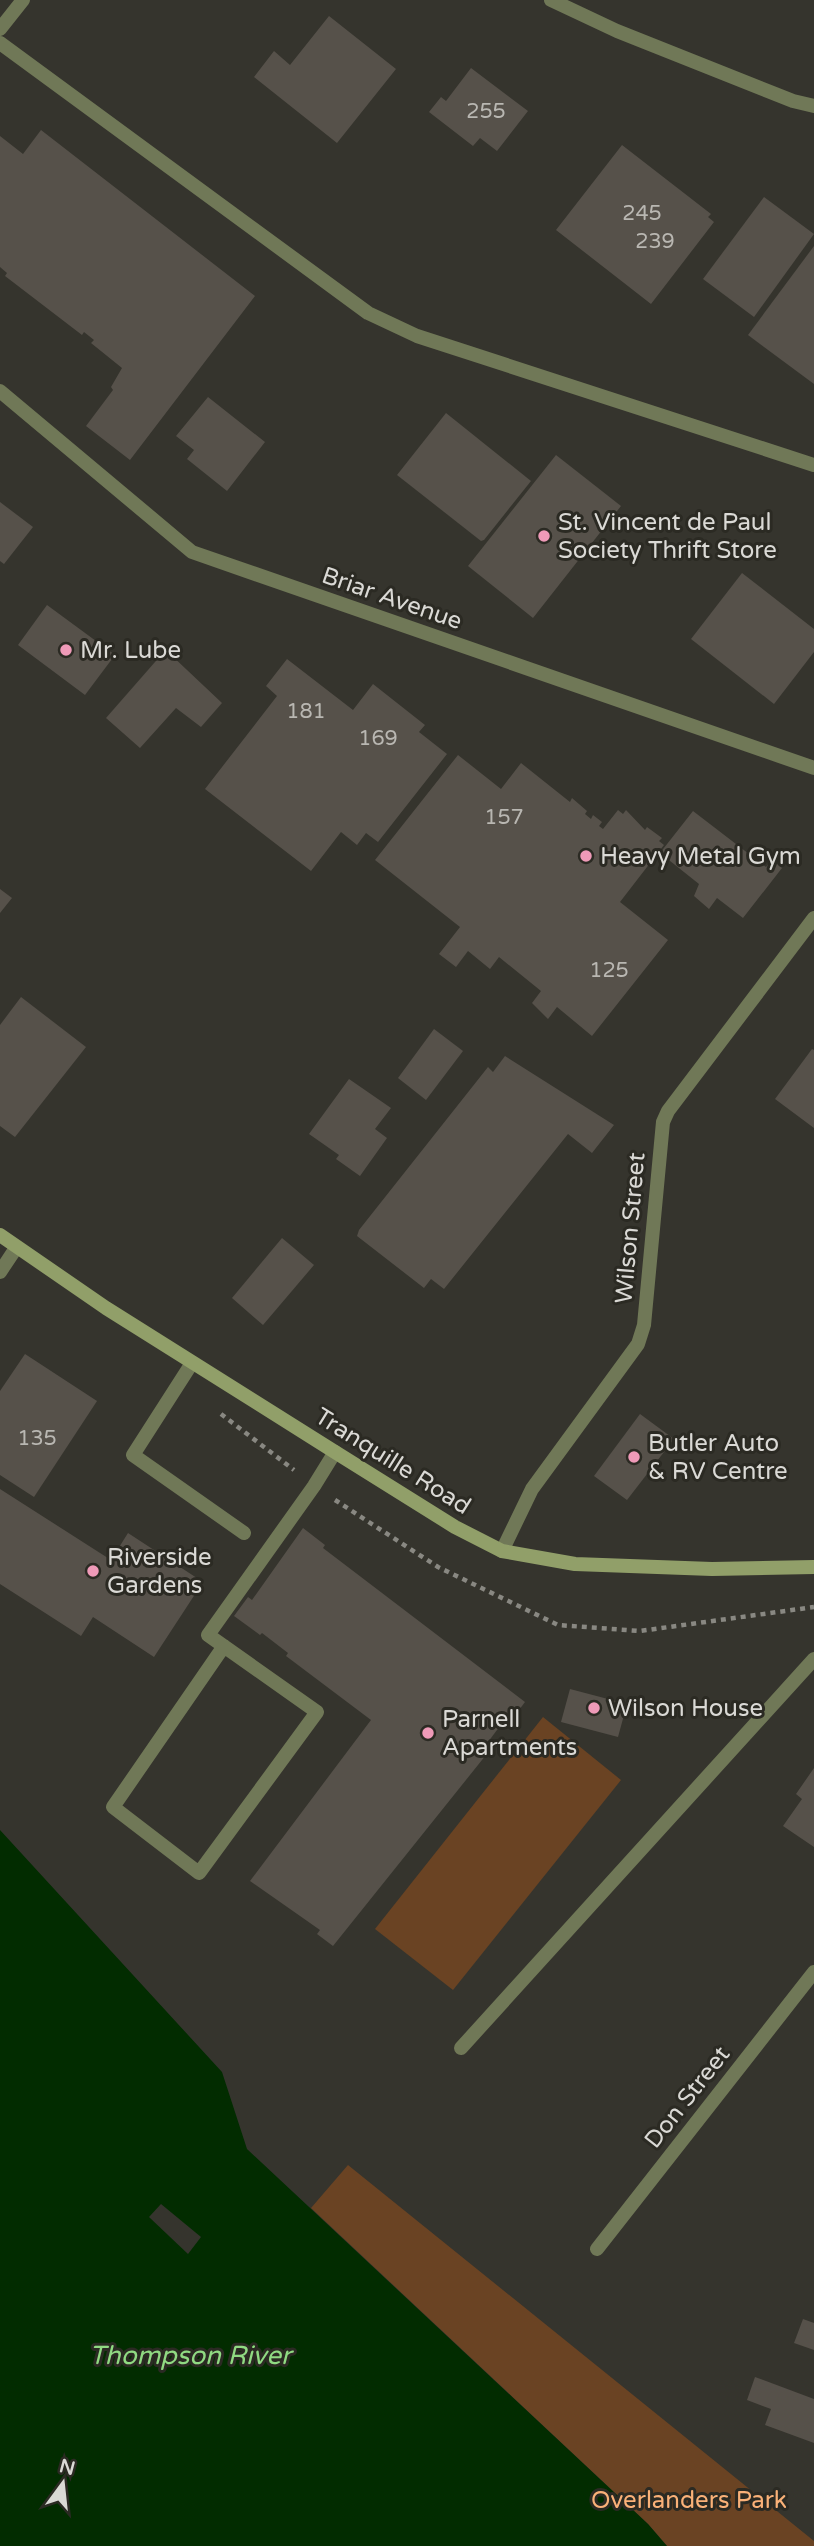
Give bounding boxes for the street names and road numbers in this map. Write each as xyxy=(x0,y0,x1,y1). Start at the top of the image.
street label: Briar Avenue xyxy=(318,561,466,636)
street label: Wilson Street xyxy=(609,1151,652,1305)
street label: Tranquille Road xyxy=(309,1402,476,1521)
street label: Don Street xyxy=(639,2040,736,2154)

